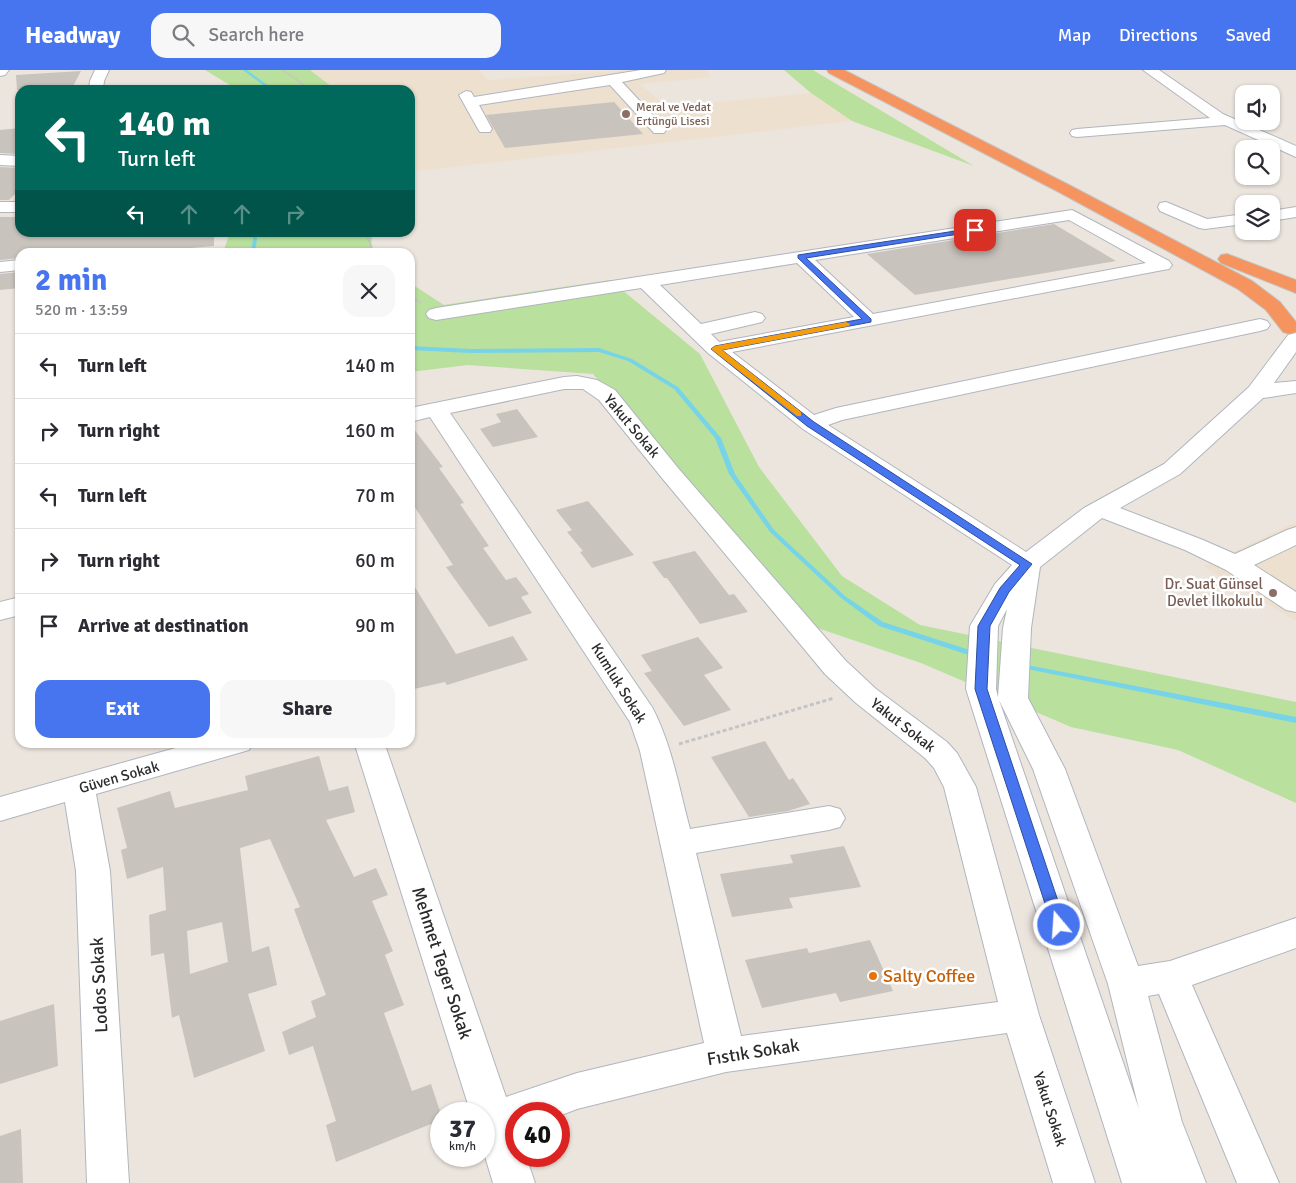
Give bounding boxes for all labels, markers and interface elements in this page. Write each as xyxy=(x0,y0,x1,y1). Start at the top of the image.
search box xyxy=(151,13,501,58)
text: Headway xyxy=(25,20,121,50)
icon: search xyxy=(169,21,197,49)
text: Search here xyxy=(209,23,304,47)
text: Map xyxy=(1058,24,1091,46)
text: Directions xyxy=(1119,24,1198,46)
text: Saved xyxy=(1226,24,1271,46)
map controls xyxy=(1235,85,1280,240)
button: sound xyxy=(1235,85,1280,130)
place label: Meral ve Vedat Ertüngü Lisesi xyxy=(636,100,711,129)
text: 140 m xyxy=(118,102,211,145)
icon: left xyxy=(35,105,100,170)
marker: Meral ve Vedat Ertüngü Lisesi xyxy=(620,108,632,120)
button: search xyxy=(1235,140,1280,185)
text: Turn left xyxy=(118,145,196,172)
button: layers xyxy=(1235,195,1280,240)
icon: left xyxy=(122,200,150,228)
icon: ahead xyxy=(175,200,203,228)
icon: ahead xyxy=(228,200,256,228)
icon: right xyxy=(281,200,309,228)
pin xyxy=(954,209,996,251)
icon: arrive xyxy=(961,216,989,244)
text: 2 min xyxy=(35,262,107,299)
button: close xyxy=(343,265,395,317)
text: 520 m · 13:59 xyxy=(35,300,128,320)
icon: left xyxy=(35,352,63,380)
text: Turn left xyxy=(78,354,147,378)
text: 140 m xyxy=(345,354,395,378)
street label: Yakut Sokak xyxy=(600,391,664,462)
icon: right xyxy=(35,417,63,445)
text: Turn right xyxy=(78,419,160,443)
text: 160 m xyxy=(345,419,395,443)
icon: left xyxy=(35,482,63,510)
text: Turn left xyxy=(78,484,147,508)
text: 70 m xyxy=(355,484,395,508)
icon: right xyxy=(35,547,63,575)
text: Turn right xyxy=(78,549,160,573)
text: 60 m xyxy=(355,549,395,573)
place label: Dr. Suat Günsel Devlet İlkokulu xyxy=(1164,575,1263,610)
marker: Dr. Suat Günsel Devlet İlkokulu xyxy=(1267,587,1279,599)
icon: arrive xyxy=(35,612,63,640)
text: Arrive at destination xyxy=(78,614,249,638)
text: 90 m xyxy=(355,614,395,638)
street label: Kumluk Sokak xyxy=(587,640,651,727)
button: Exit xyxy=(35,680,210,738)
button: Share xyxy=(220,680,395,738)
street label: Yakut Sokak xyxy=(867,694,939,756)
street label: Güven Sokak xyxy=(77,757,161,797)
street label: Mehmet Teger Sokak xyxy=(407,884,477,1042)
position arrow xyxy=(1032,898,1084,950)
street label: Lodos Sokak xyxy=(86,937,112,1033)
place label: Salty Coffee xyxy=(883,965,975,987)
marker: Salty Coffee xyxy=(867,970,879,982)
street label: Fıstık Sokak xyxy=(705,1034,801,1070)
street label: Yakut Sokak xyxy=(1029,1069,1071,1149)
speed limit sign: 40 xyxy=(505,1102,570,1167)
text: 37 xyxy=(449,1113,476,1144)
text: km/h xyxy=(449,1139,476,1154)

